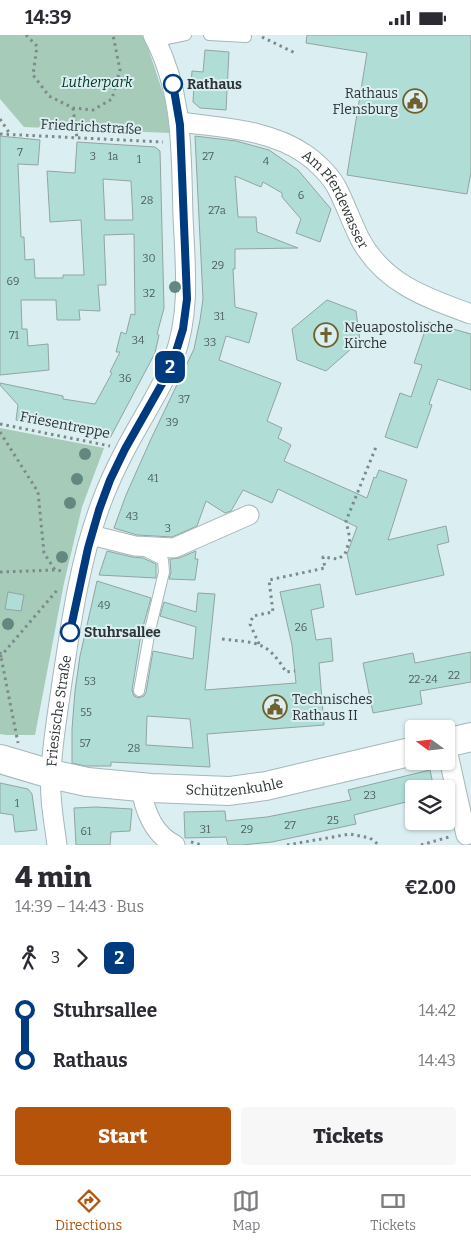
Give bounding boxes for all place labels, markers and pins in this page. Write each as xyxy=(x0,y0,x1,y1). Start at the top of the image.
marker: Rathaus xyxy=(163,74,183,94)
place label: Rathaus xyxy=(187,76,242,93)
place label: Rathaus Flensburg xyxy=(333,85,398,118)
public building icon: Rathaus Flensburg xyxy=(402,88,428,114)
place label: Neuapostolische Kirche xyxy=(344,319,453,352)
church icon: Neuapostolische Kirche xyxy=(313,322,339,348)
marker: Stuhrsallee xyxy=(60,622,80,642)
place label: Stuhrsallee xyxy=(84,624,161,641)
place label: Technisches Rathaus II xyxy=(292,691,373,724)
public building icon: Technisches Rathaus II xyxy=(262,694,288,720)

